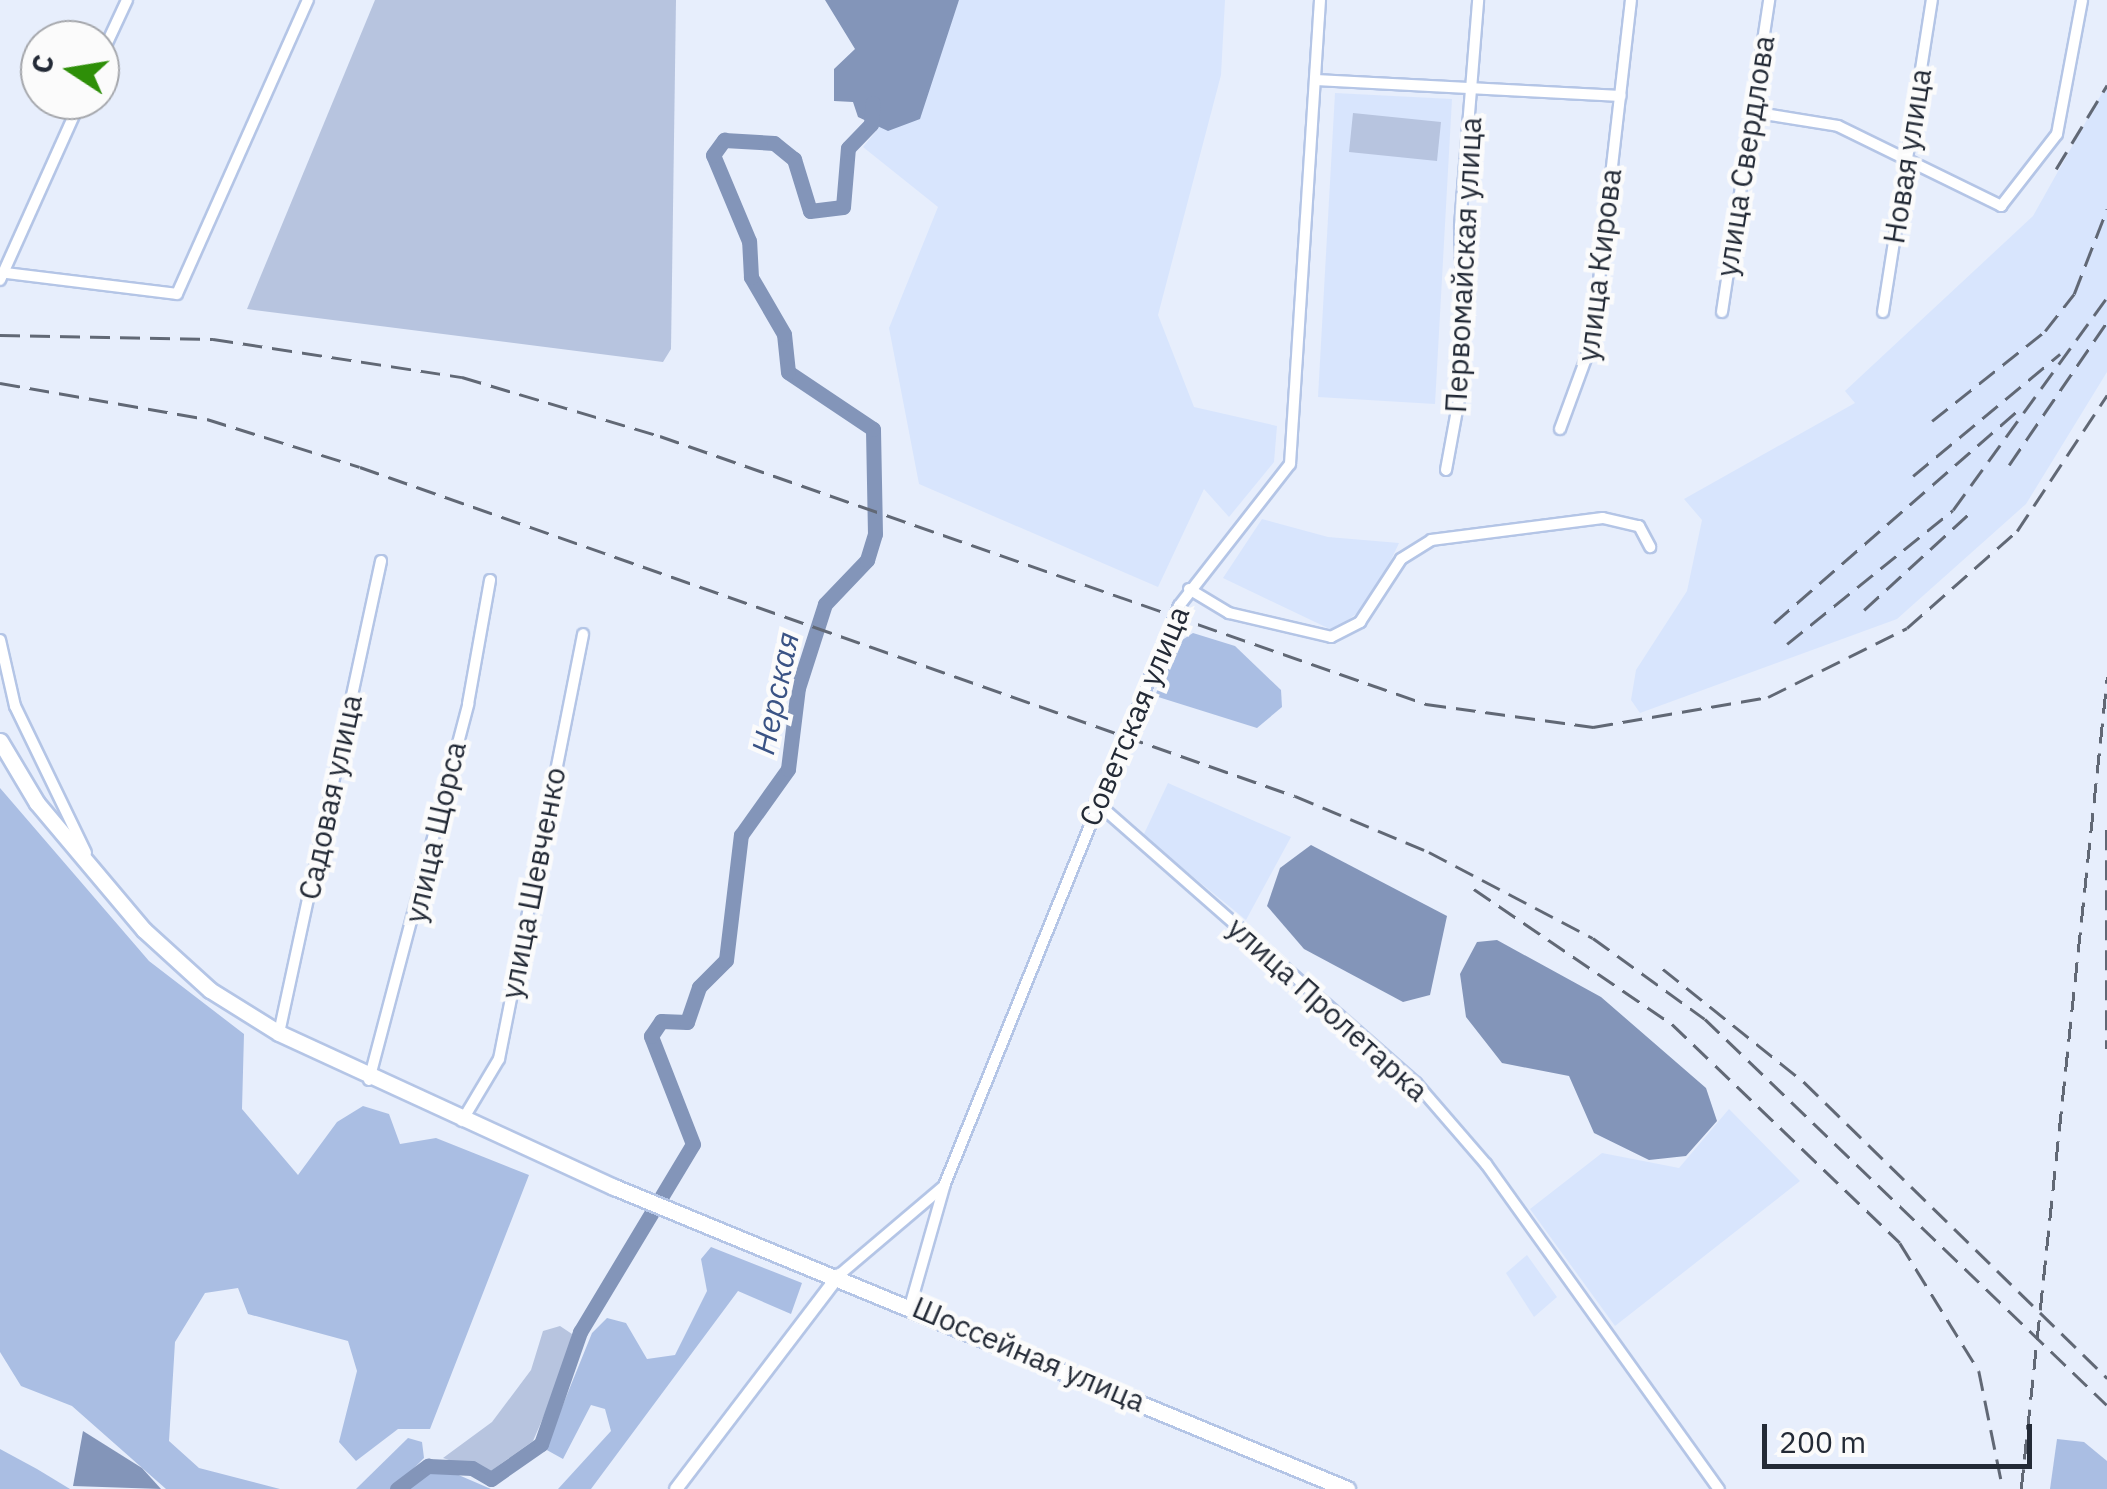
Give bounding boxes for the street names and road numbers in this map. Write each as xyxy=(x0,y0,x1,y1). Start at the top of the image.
street label: улица Свердлова xyxy=(1708,33,1782,279)
street label: Новая улица xyxy=(1875,66,1939,246)
street label: Первомайская улица xyxy=(1437,116,1489,414)
street label: улица Кирова xyxy=(1569,166,1629,364)
street label: Советская улица xyxy=(1071,601,1197,831)
street label: Садовая улица xyxy=(291,691,369,903)
street label: улица Щорса xyxy=(397,738,473,926)
street label: улица Шевченко xyxy=(493,764,573,1002)
street label: улица Пролетарка xyxy=(1220,909,1436,1109)
street label: Шоссейная улица xyxy=(907,1289,1151,1419)

